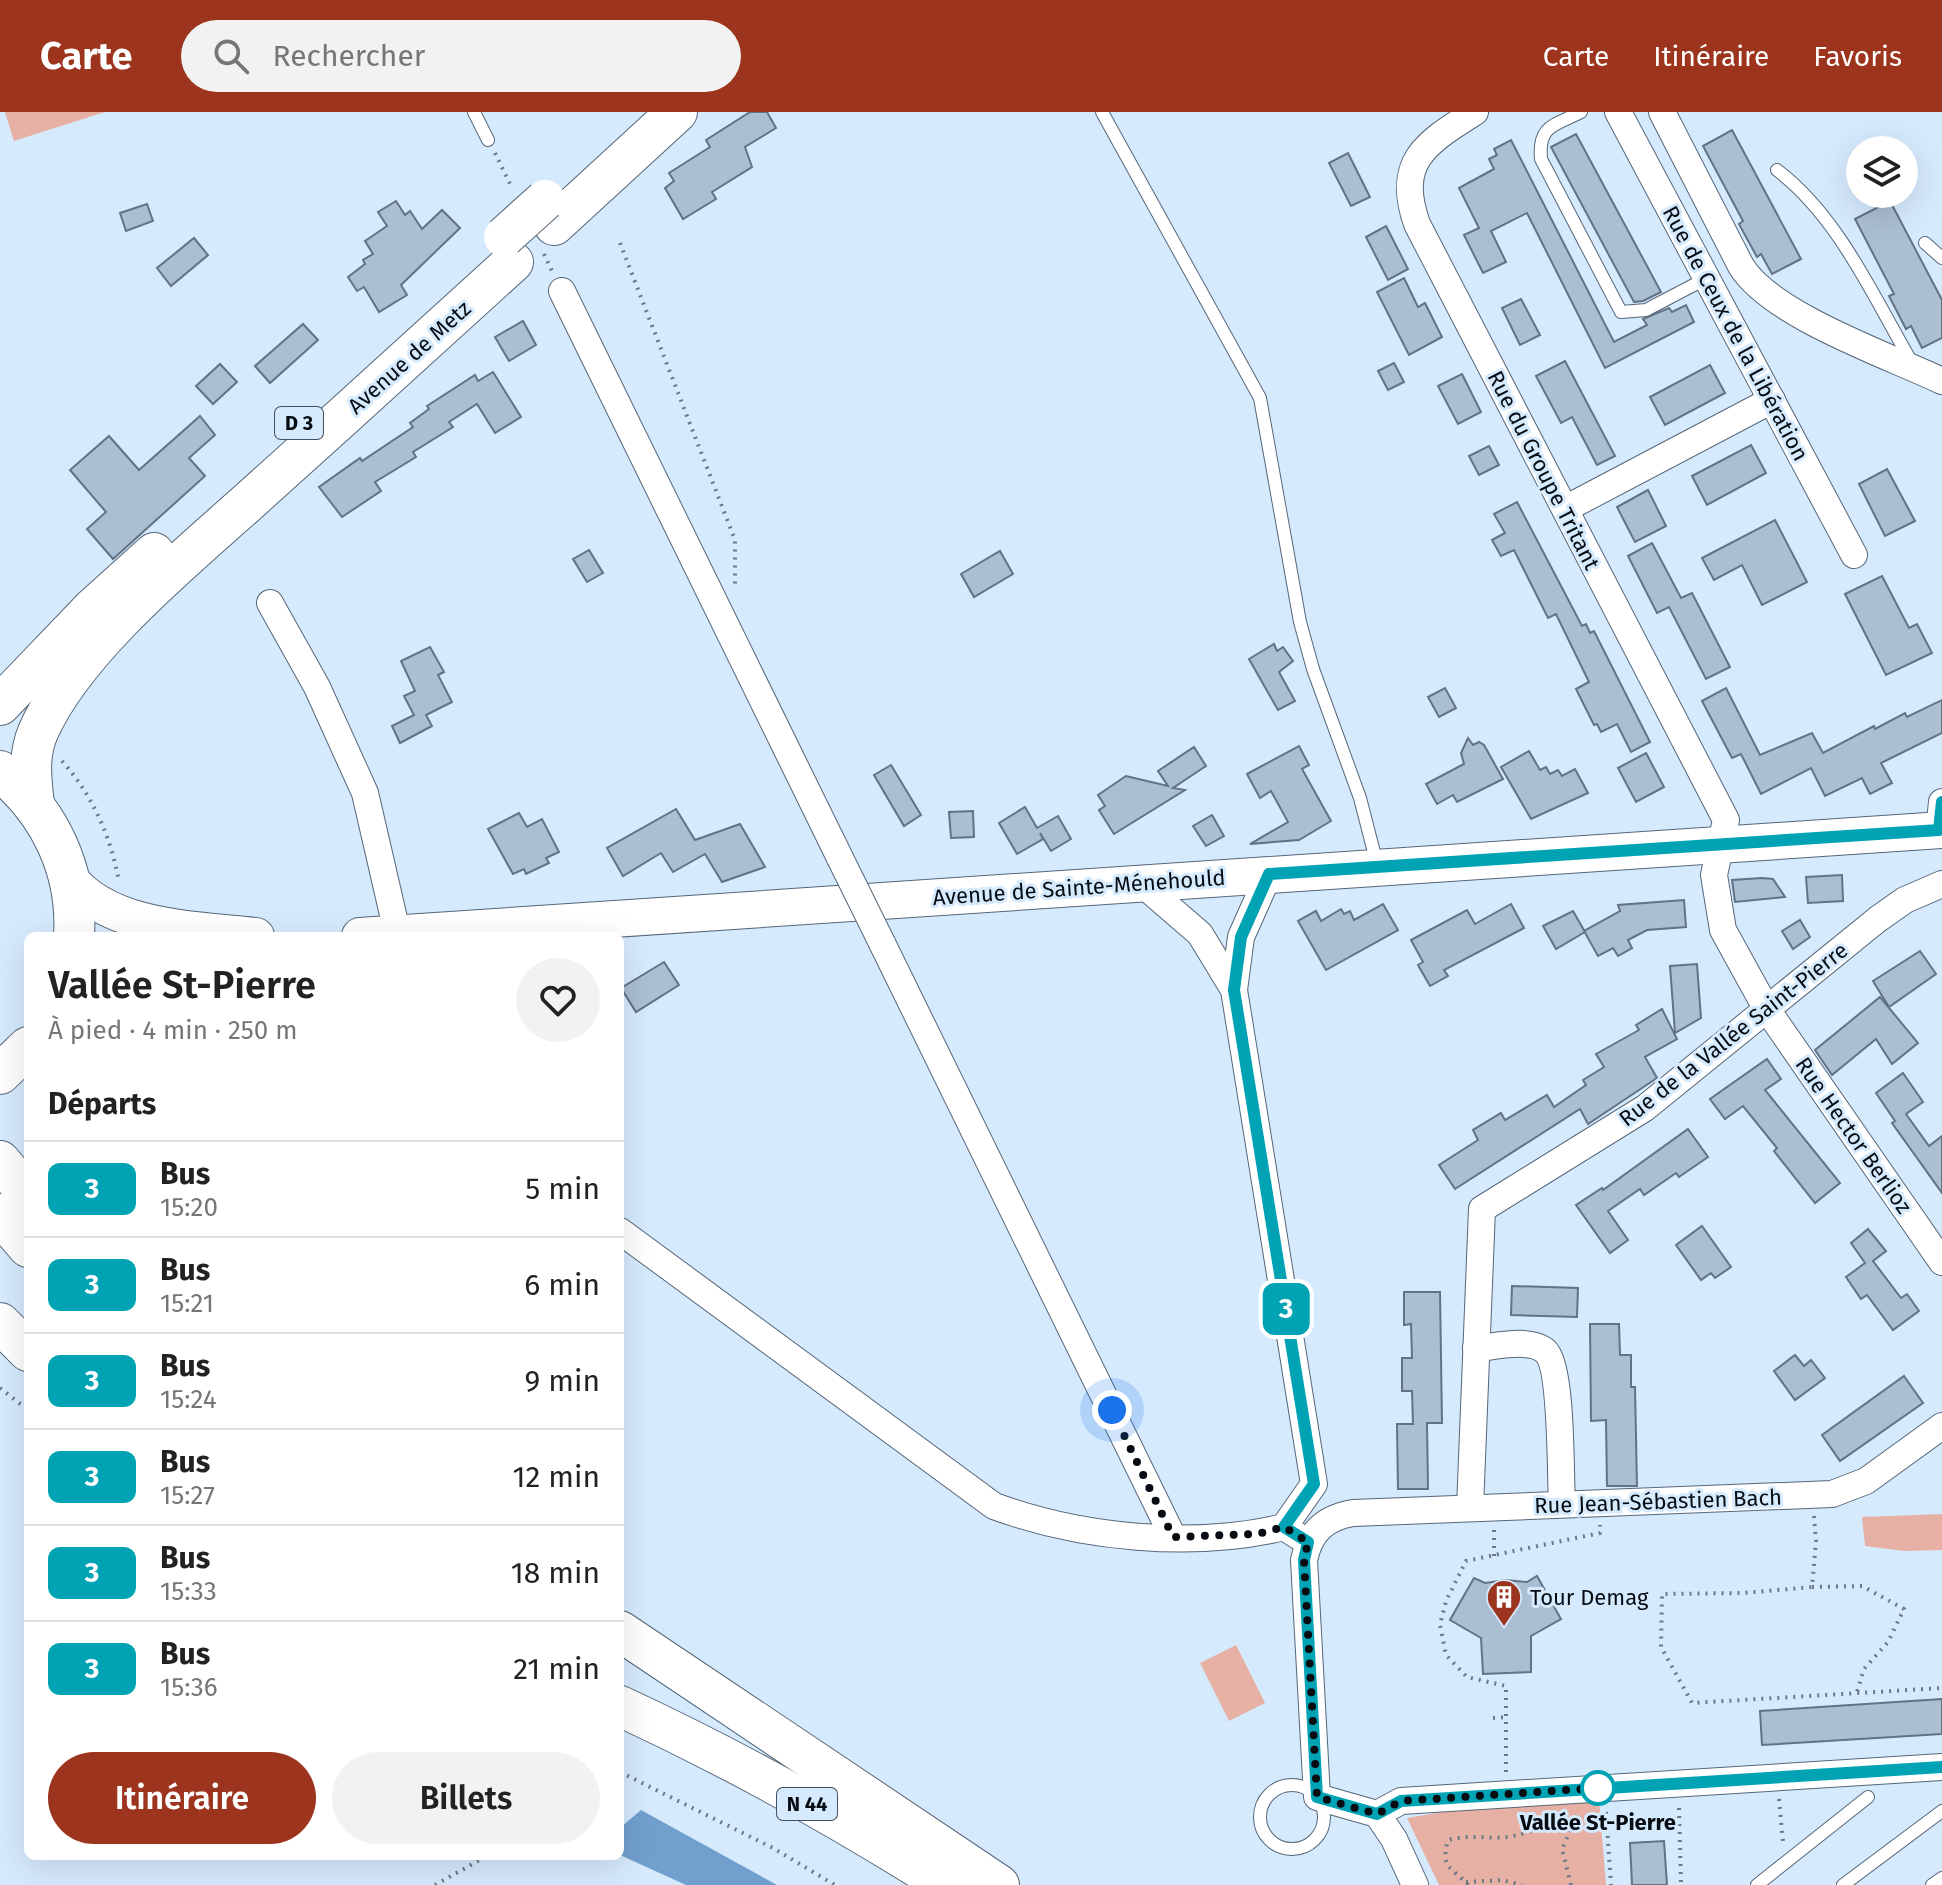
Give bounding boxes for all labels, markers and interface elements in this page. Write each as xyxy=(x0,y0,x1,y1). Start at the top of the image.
search box xyxy=(181,20,741,92)
text: Carte xyxy=(40,33,133,79)
icon: search xyxy=(209,34,253,78)
text: Rechercher xyxy=(273,38,425,74)
text: Carte xyxy=(1543,40,1609,73)
text: Itinéraire xyxy=(1653,40,1769,73)
text: Favoris xyxy=(1813,40,1902,73)
map controls xyxy=(1846,136,1918,208)
button: layers xyxy=(1846,136,1918,208)
street label: Rue de Ceux de la Libération xyxy=(1657,201,1814,465)
street label: Avenue de Metz xyxy=(342,295,477,420)
street label: Rue du Groupe Tritant xyxy=(1482,366,1606,574)
road number: D 3 xyxy=(275,407,323,439)
street label: Avenue de Sainte-Ménehould xyxy=(932,864,1226,911)
street label: Rue de la Vallée Saint-Pierre xyxy=(1613,937,1853,1132)
button: heart xyxy=(516,958,600,1042)
text: Vallée St-Pierre xyxy=(48,962,316,1008)
text: À pied · 4 min · 250 m xyxy=(48,1015,297,1046)
street label: Rue Hector Berlioz xyxy=(1789,1052,1918,1219)
text: Départs xyxy=(48,1086,156,1122)
text: Bus xyxy=(160,1156,210,1192)
text: 5 min xyxy=(525,1171,600,1207)
text: 3 xyxy=(85,1172,99,1205)
text: 15:20 xyxy=(160,1192,218,1223)
text: Bus xyxy=(160,1252,210,1288)
text: 6 min xyxy=(524,1267,600,1303)
text: 3 xyxy=(85,1268,99,1301)
line badge: 3 xyxy=(1260,1283,1312,1335)
text: 15:21 xyxy=(160,1288,214,1319)
text: 3 xyxy=(1279,1292,1293,1325)
text: Bus xyxy=(160,1348,210,1384)
text: 9 min xyxy=(525,1363,600,1399)
text: 3 xyxy=(85,1364,99,1397)
text: 15:24 xyxy=(160,1384,217,1415)
your location xyxy=(1092,1390,1132,1430)
text: Bus xyxy=(160,1444,210,1480)
text: 12 min xyxy=(512,1459,600,1495)
text: 3 xyxy=(85,1460,99,1493)
text: 15:27 xyxy=(160,1480,215,1511)
street label: Rue Jean-Sébastien Bach xyxy=(1534,1484,1782,1519)
text: Bus xyxy=(160,1540,210,1576)
text: 18 min xyxy=(511,1555,600,1591)
text: 3 xyxy=(85,1556,99,1589)
text: 15:33 xyxy=(160,1576,217,1607)
building icon: Tour Demag xyxy=(1485,1578,1523,1628)
place label: Tour Demag xyxy=(1530,1584,1649,1611)
text: Bus xyxy=(160,1636,210,1672)
text: 21 min xyxy=(513,1651,600,1687)
text: 3 xyxy=(85,1652,99,1685)
text: 15:36 xyxy=(160,1672,218,1703)
button: Itinéraire xyxy=(48,1752,316,1844)
button: Billets xyxy=(332,1752,600,1844)
marker: Vallée St-Pierre xyxy=(1581,1771,1615,1805)
road number: N 44 xyxy=(777,1788,837,1820)
place label: Vallée St-Pierre xyxy=(1519,1809,1676,1836)

